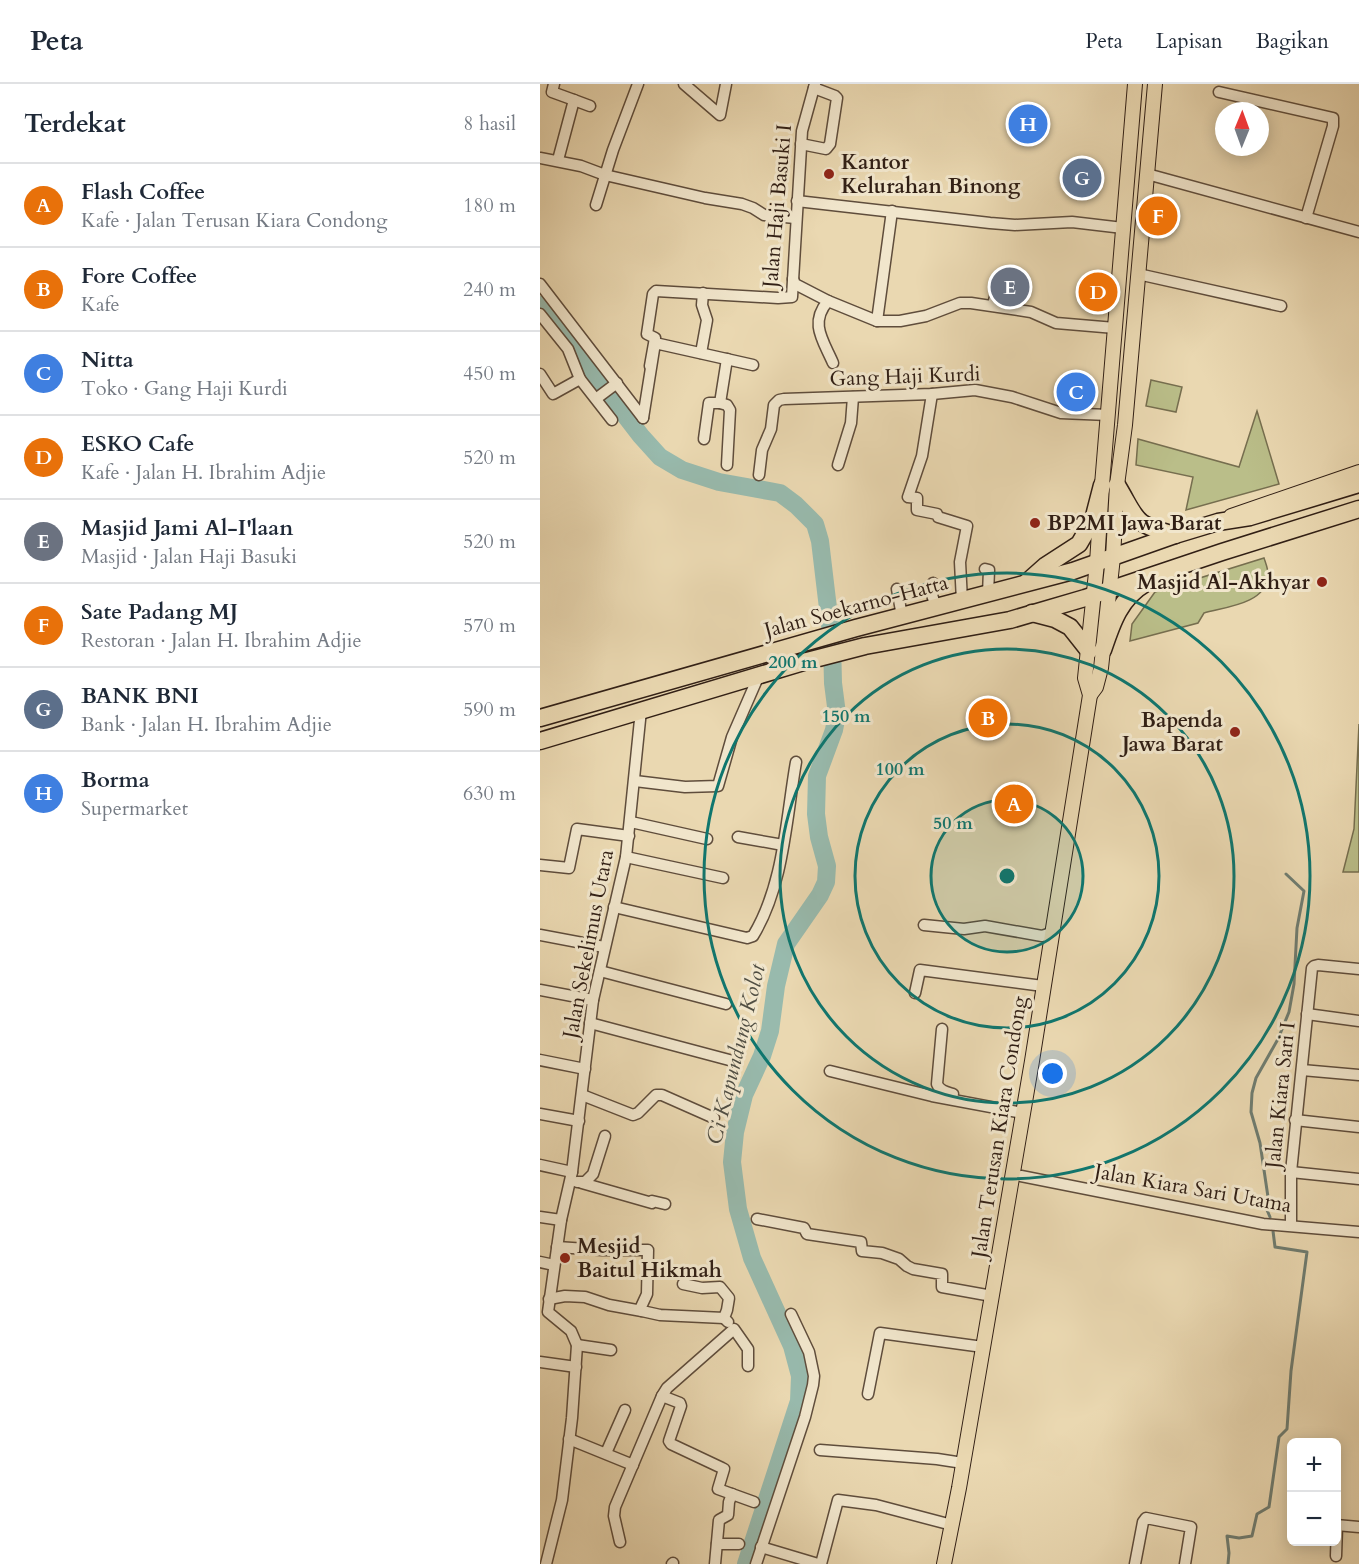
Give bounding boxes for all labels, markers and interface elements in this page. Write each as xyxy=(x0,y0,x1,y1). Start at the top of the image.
text: Peta xyxy=(30,22,83,60)
text: Peta xyxy=(1085,27,1123,56)
text: Lapisan xyxy=(1156,27,1223,56)
text: Bagikan xyxy=(1256,27,1329,56)
pin: H xyxy=(1008,102,1048,147)
north arrow xyxy=(1215,102,1269,156)
text: Terdekat xyxy=(24,106,126,141)
text: 8 hasil xyxy=(463,110,516,137)
street label: Jalan Haji Basuki I xyxy=(756,123,799,292)
place label: Kantor Kelurahan Binong xyxy=(841,148,1021,201)
pin: G xyxy=(1062,156,1102,200)
marker: Kantor Kelurahan Binong xyxy=(822,167,836,181)
text: Flash Coffee xyxy=(81,177,205,207)
text: A xyxy=(36,192,51,219)
text: 180 m xyxy=(463,192,516,219)
pin: F xyxy=(1138,194,1178,238)
text: Kafe · Jalan Terusan Kiara Condong xyxy=(81,207,387,234)
text: Fore Coffee xyxy=(81,261,197,291)
pin: E xyxy=(990,264,1030,310)
pin: D xyxy=(1078,270,1118,314)
text: B xyxy=(36,276,51,303)
text: 240 m xyxy=(463,276,516,303)
text: Kafe xyxy=(81,291,120,318)
text: Nitta xyxy=(81,345,134,375)
street label: Gang Haji Kurdi xyxy=(829,359,981,394)
text: C xyxy=(36,360,51,387)
text: 450 m xyxy=(463,360,516,387)
pin: C xyxy=(1056,370,1096,414)
text: Toko · Gang Haji Kurdi xyxy=(81,375,288,402)
text: ESKO Cafe xyxy=(81,429,194,459)
text: D xyxy=(35,444,52,471)
text: 520 m xyxy=(463,444,516,471)
text: Kafe · Jalan H. Ibrahim Adjie xyxy=(81,459,326,486)
place label: BP2MI Jawa Barat xyxy=(1047,509,1222,538)
text: Masjid Jami Al-I'laan xyxy=(81,513,293,543)
marker: BP2MI Jawa Barat xyxy=(1028,516,1042,530)
text: E xyxy=(37,528,50,555)
text: 520 m xyxy=(463,528,516,555)
text: Masjid · Jalan Haji Basuki xyxy=(81,543,297,570)
street label: Jalan Soekarno-Hatta xyxy=(758,568,951,646)
place label: Masjid Al-Akhyar xyxy=(1137,568,1311,597)
marker: Masjid Al-Akhyar xyxy=(1315,575,1329,589)
text: Sate Padang MJ xyxy=(81,597,238,627)
text: F xyxy=(38,612,49,639)
text: 570 m xyxy=(463,612,516,639)
text: Restoran · Jalan H. Ibrahim Adjie xyxy=(81,627,362,654)
text: 200 m xyxy=(768,650,818,675)
text: BANK BNI xyxy=(81,681,199,711)
text: G xyxy=(35,696,52,723)
text: 590 m xyxy=(463,696,516,723)
pin: B xyxy=(968,696,1008,740)
text: 150 m xyxy=(821,704,871,729)
place label: Bapenda Jawa Barat xyxy=(1119,706,1224,759)
text: Bank · Jalan H. Ibrahim Adjie xyxy=(81,711,332,738)
marker: Bapenda Jawa Barat xyxy=(1228,725,1242,739)
text: 100 m xyxy=(875,757,925,782)
text: Borma xyxy=(81,765,150,795)
text: H xyxy=(35,780,52,807)
text: 630 m xyxy=(463,780,516,807)
pin: A xyxy=(994,782,1034,826)
text: Supermarket xyxy=(81,795,188,822)
text: 50 m xyxy=(933,811,973,836)
street label: Jalan Sekelimus Utara xyxy=(555,847,621,1044)
centre of rings xyxy=(997,866,1017,886)
water label: Ci Kapundung Kolot xyxy=(699,960,773,1147)
street label: Jalan Terusan Kiara Condong xyxy=(964,994,1035,1263)
street label: Jalan Kiara Sari I xyxy=(1258,1020,1303,1173)
your location xyxy=(1038,1059,1067,1088)
street label: Jalan Kiara Sari Utama xyxy=(1089,1156,1294,1220)
place label: Mesjid Baitul Hikmah xyxy=(577,1232,722,1285)
marker: Mesjid Baitul Hikmah xyxy=(558,1251,572,1265)
map controls xyxy=(1287,1438,1341,1546)
button: + xyxy=(1287,1438,1341,1492)
button: − xyxy=(1287,1492,1341,1546)

